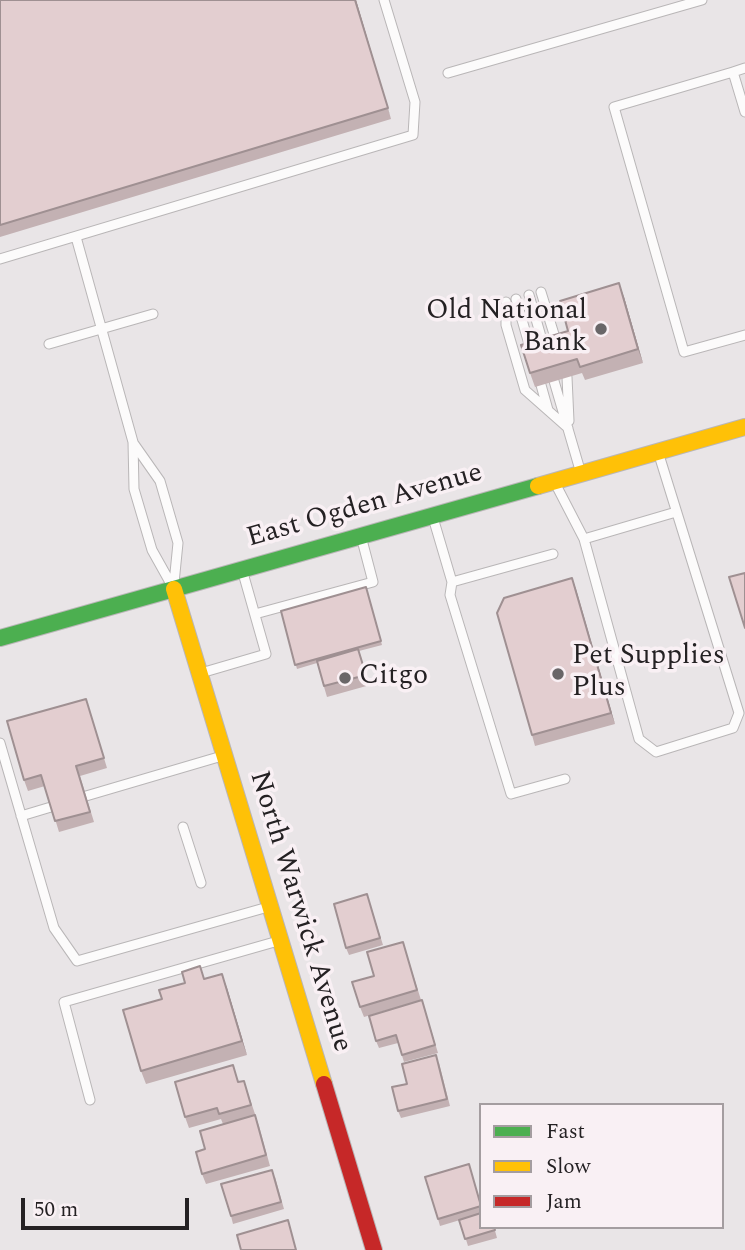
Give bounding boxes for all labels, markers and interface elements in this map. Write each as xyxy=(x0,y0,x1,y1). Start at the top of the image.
place label: Old National Bank xyxy=(426,296,587,362)
marker: Old National Bank xyxy=(593,321,609,337)
street label: East Ogden Avenue xyxy=(243,457,487,557)
place label: Pet Supplies Plus xyxy=(572,641,725,707)
place label: Citgo xyxy=(359,661,428,695)
marker: Pet Supplies Plus xyxy=(550,666,566,682)
marker: Citgo xyxy=(337,670,353,686)
street label: North Warwick Avenue xyxy=(240,768,358,1056)
legend xyxy=(479,1103,724,1229)
text: Fast xyxy=(546,1116,585,1148)
text: Slow xyxy=(546,1151,590,1183)
scale bar xyxy=(24,1184,192,1228)
text: Jam xyxy=(546,1186,582,1218)
text: 50 m xyxy=(34,1194,78,1226)

